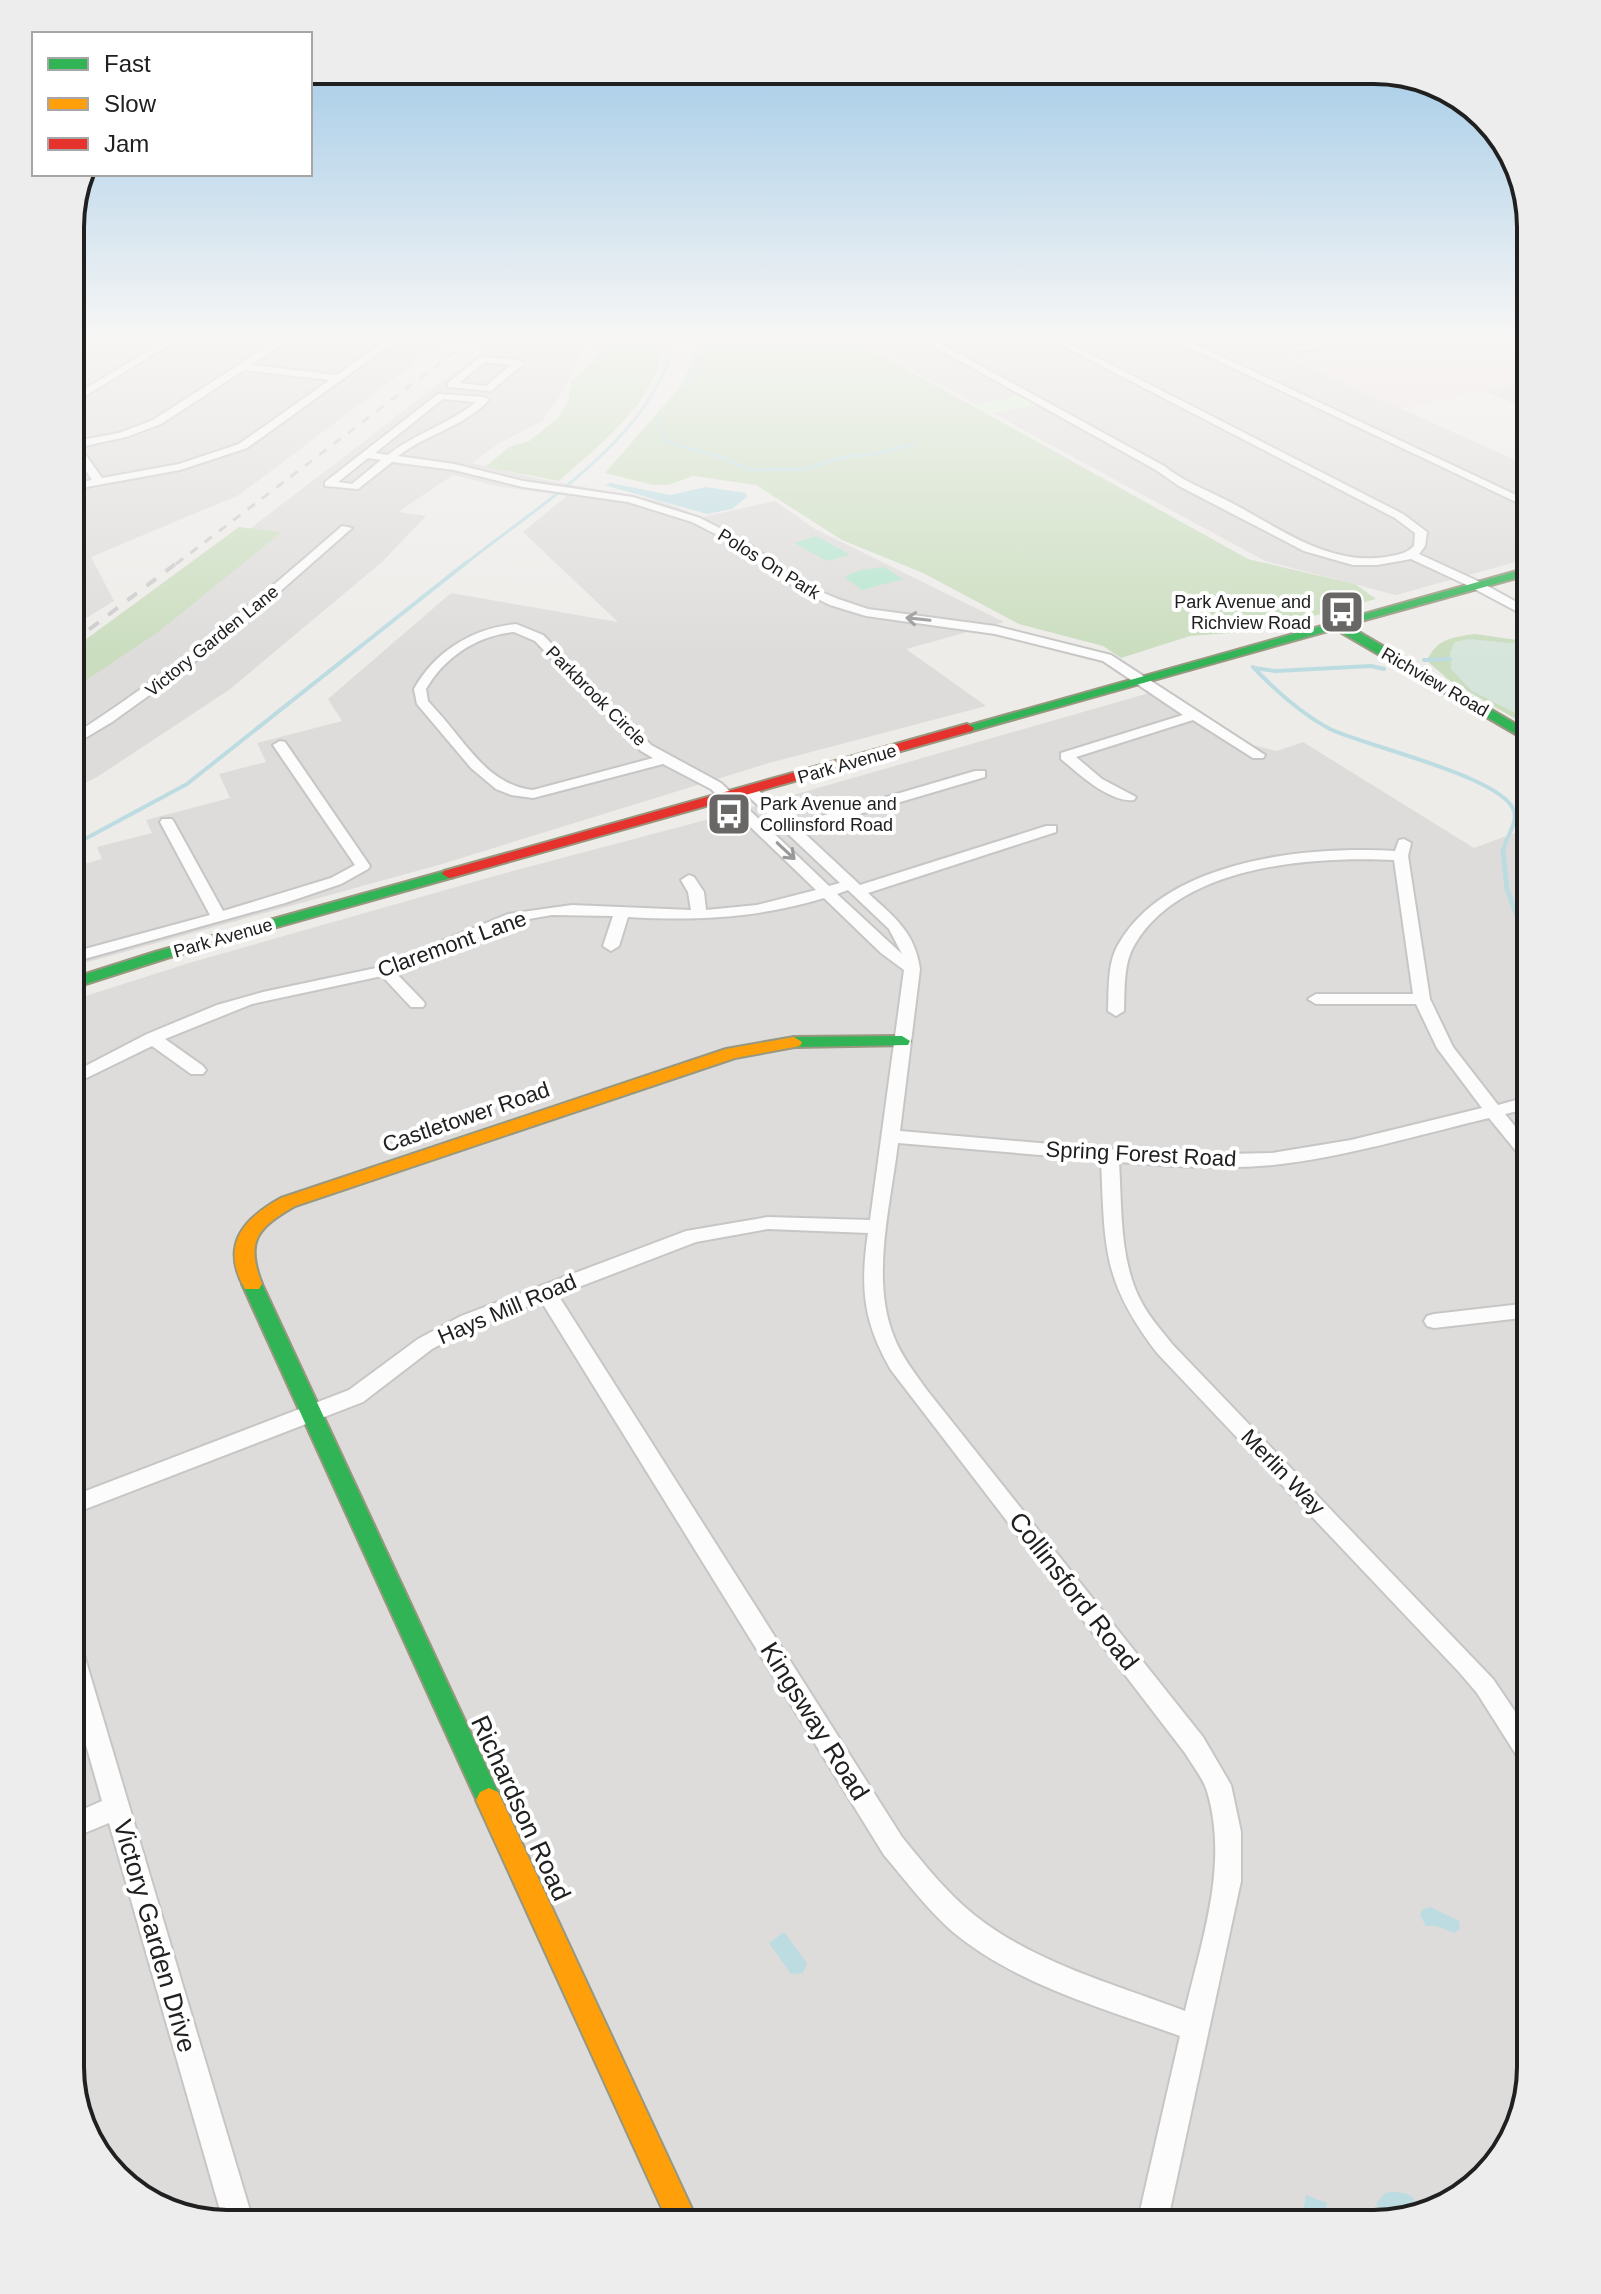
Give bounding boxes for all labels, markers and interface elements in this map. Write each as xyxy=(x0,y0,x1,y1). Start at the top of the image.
legend xyxy=(32,32,312,176)
text: Fast xyxy=(104,50,151,77)
text: Slow xyxy=(104,90,157,117)
text: Jam xyxy=(104,130,149,157)
street label: Polos On Park xyxy=(714,525,824,604)
street label: Victory Garden Lane xyxy=(142,581,282,701)
bus stop icon: Park Avenue and Richview Road xyxy=(1318,588,1366,636)
place label: Park Avenue and Richview Road xyxy=(1174,592,1311,633)
one-way arrow xyxy=(905,611,932,626)
street label: Parkbrook Circle xyxy=(542,642,650,750)
street label: Richview Road xyxy=(1378,643,1492,721)
street label: Park Avenue xyxy=(795,740,899,788)
bus stop icon: Park Avenue and Collinsford Road xyxy=(705,790,753,838)
place label: Park Avenue and Collinsford Road xyxy=(760,794,897,835)
one-way arrow xyxy=(776,842,796,861)
street label: Claremont Lane xyxy=(374,905,530,983)
street label: Park Avenue xyxy=(171,914,275,962)
street label: Castletower Road xyxy=(379,1077,553,1157)
street label: Spring Forest Road xyxy=(1045,1137,1237,1171)
street label: Hays Mill Road xyxy=(434,1269,580,1349)
street label: Merlin Way xyxy=(1236,1424,1330,1520)
street label: Collinsford Road xyxy=(1003,1506,1145,1676)
street label: Kingsway Road xyxy=(754,1636,876,1806)
street label: Richardson Road xyxy=(465,1711,577,1905)
street label: Victory Garden Drive xyxy=(107,1816,203,2056)

